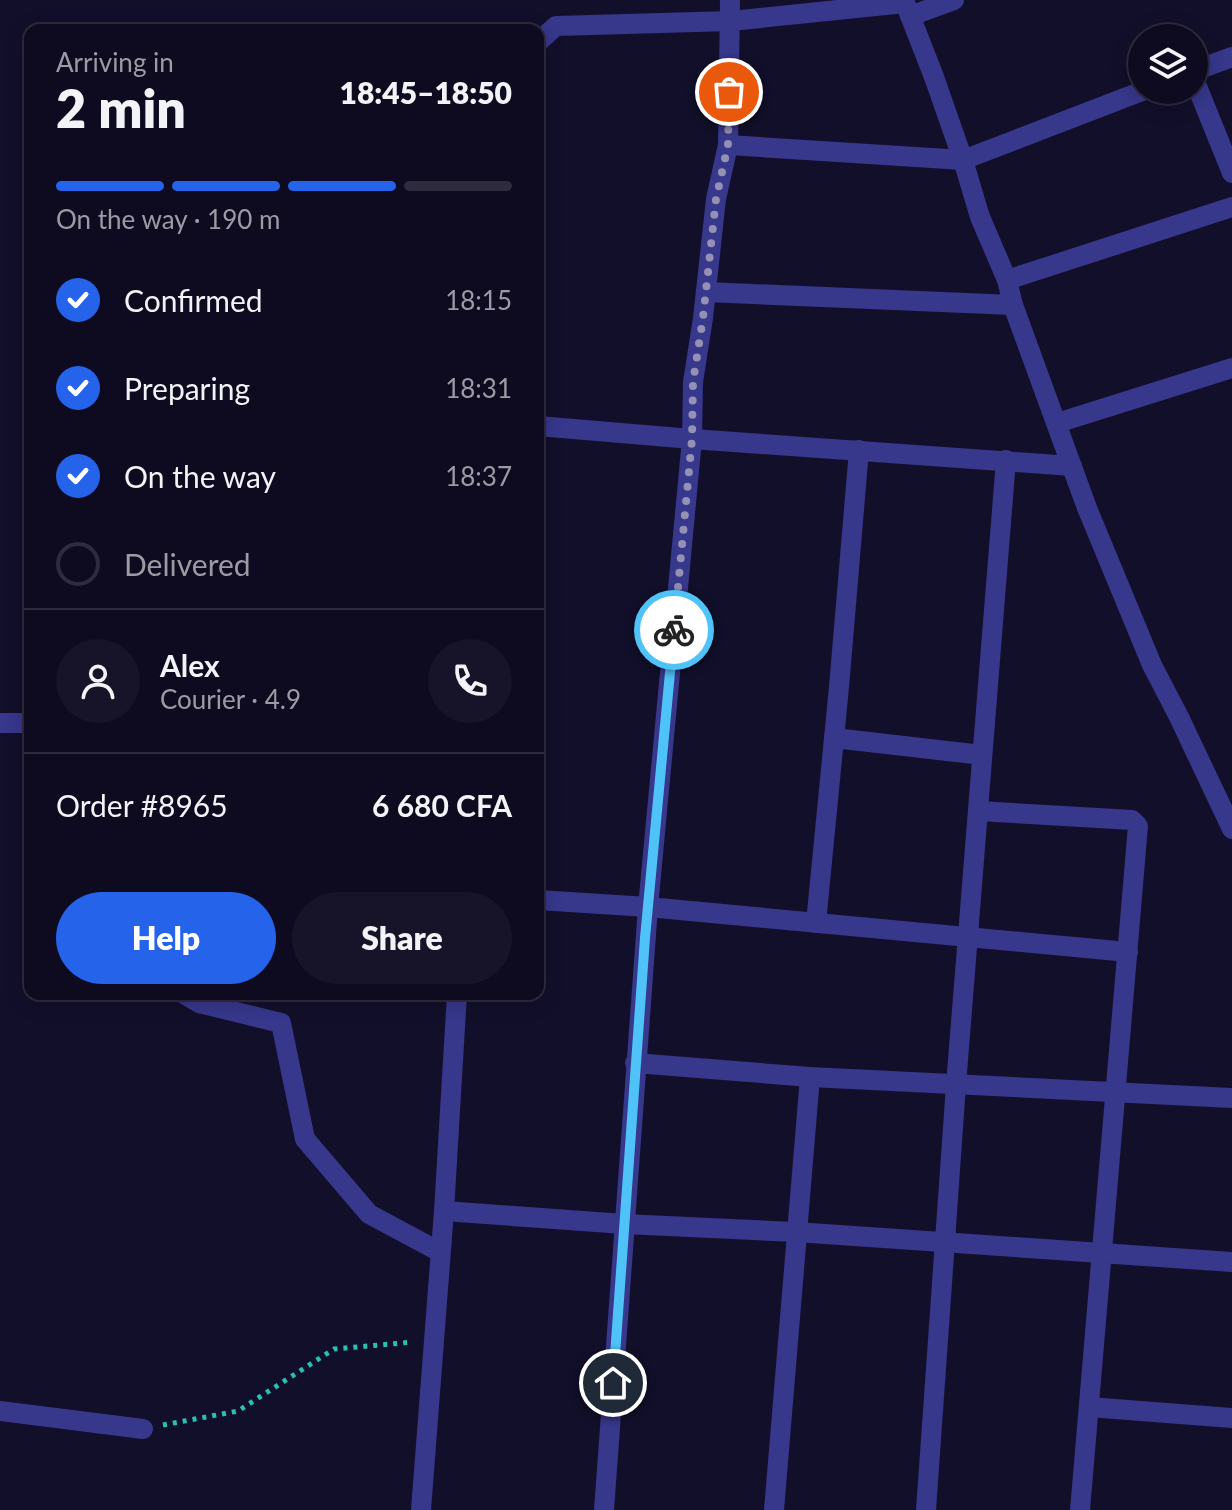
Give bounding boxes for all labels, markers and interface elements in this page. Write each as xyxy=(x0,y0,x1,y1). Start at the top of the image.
map controls xyxy=(1128,24,1208,104)
button: layers xyxy=(1128,24,1208,104)
text: Arriving in xyxy=(56,46,174,78)
pin xyxy=(695,58,763,126)
icon: bag xyxy=(707,70,751,114)
text: 18:45–18:50 xyxy=(339,74,512,110)
text: 2 min xyxy=(56,77,186,139)
text: On the way · 190 m xyxy=(56,203,280,235)
icon: check xyxy=(56,278,100,322)
text: Confirmed xyxy=(124,282,263,318)
text: 18:15 xyxy=(445,284,512,316)
icon: check xyxy=(56,366,100,410)
text: Preparing xyxy=(124,370,250,406)
text: 18:31 xyxy=(445,372,512,404)
icon: check xyxy=(56,454,100,498)
text: On the way xyxy=(124,458,276,494)
text: 18:37 xyxy=(445,460,512,492)
text: Delivered xyxy=(124,546,251,582)
courier xyxy=(634,590,714,670)
icon: bike xyxy=(652,608,696,652)
button: person xyxy=(56,639,140,723)
button: phone xyxy=(428,639,512,723)
text: Alex xyxy=(160,647,220,683)
text: Courier · 4.9 xyxy=(160,683,301,715)
text: Order #8965 xyxy=(56,787,228,823)
text: 6 680 CFA xyxy=(372,787,512,823)
button: Help xyxy=(56,892,276,984)
button: Share xyxy=(292,892,512,984)
pin xyxy=(579,1349,647,1417)
icon: home xyxy=(591,1361,635,1405)

